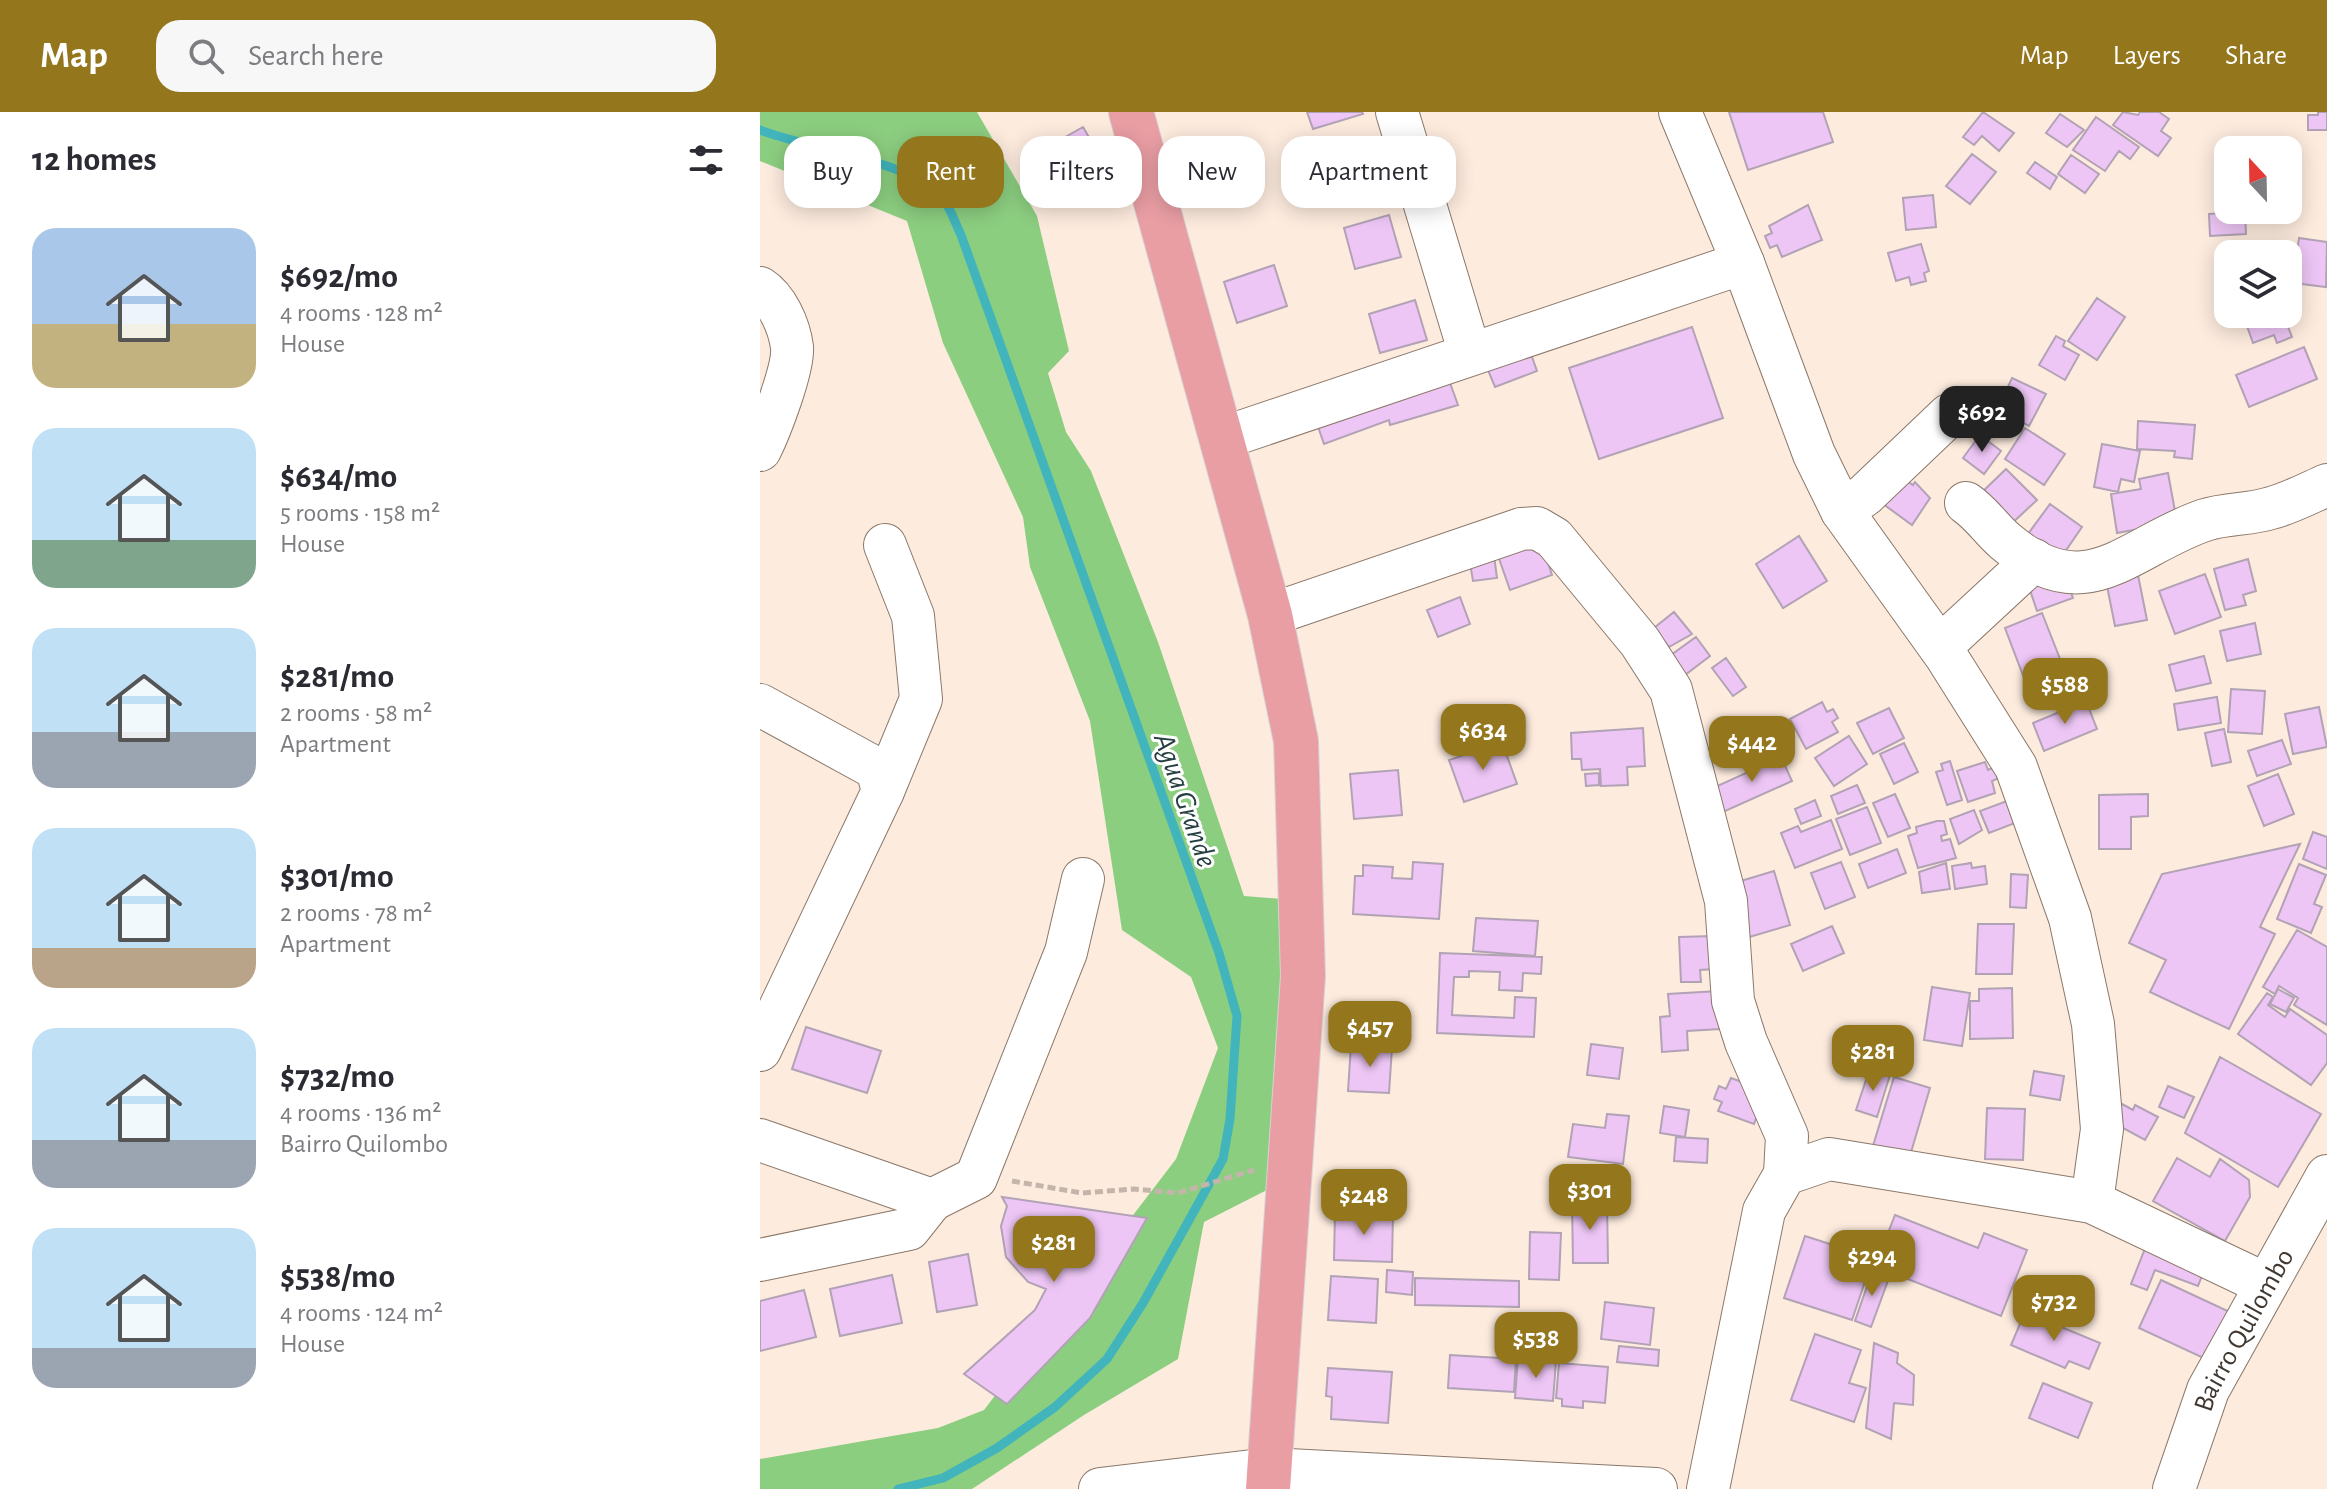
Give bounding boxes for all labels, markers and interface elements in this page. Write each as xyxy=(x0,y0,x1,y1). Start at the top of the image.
search box xyxy=(156,20,716,92)
icon: search xyxy=(184,34,228,78)
text: Map xyxy=(40,37,108,75)
text: Search here xyxy=(248,41,384,71)
text: Map xyxy=(2020,42,2069,70)
text: Layers xyxy=(2113,42,2181,70)
text: Share xyxy=(2225,42,2287,70)
chip: Buy xyxy=(784,136,881,208)
chip: Rent xyxy=(897,136,1004,208)
chip: Filters xyxy=(1020,136,1142,208)
chip: New xyxy=(1158,136,1265,208)
chip: Apartment xyxy=(1281,136,1456,208)
north arrow xyxy=(2214,136,2302,224)
map controls xyxy=(2214,136,2302,328)
icon: filters xyxy=(684,138,728,182)
text: 12 homes xyxy=(32,143,157,177)
button: layers xyxy=(2214,240,2302,328)
icon: home xyxy=(96,260,192,356)
text: $692/mo xyxy=(280,260,398,294)
text: 4 rooms · 128 m² xyxy=(280,300,443,326)
text: House xyxy=(280,331,345,357)
pin: $692 xyxy=(1935,386,2029,454)
text: $692 xyxy=(1957,399,2007,425)
icon: home xyxy=(96,460,192,556)
text: $634/mo xyxy=(280,460,397,494)
text: 5 rooms · 158 m² xyxy=(280,500,440,526)
text: House xyxy=(280,531,345,557)
pin: $588 xyxy=(2018,658,2112,726)
icon: home xyxy=(96,660,192,756)
text: $281/mo xyxy=(280,660,394,694)
text: $588 xyxy=(2041,671,2089,697)
text: 2 rooms · 58 m² xyxy=(280,700,432,726)
pin: $634 xyxy=(1436,704,1530,772)
pin: $442 xyxy=(1705,716,1799,784)
text: $634 xyxy=(1459,717,1507,743)
water label: Agua Grande xyxy=(1148,729,1222,871)
text: $442 xyxy=(1727,729,1777,755)
text: Apartment xyxy=(280,731,391,757)
icon: home xyxy=(96,860,192,956)
text: $301/mo xyxy=(280,860,394,894)
text: 2 rooms · 78 m² xyxy=(280,900,432,926)
text: Apartment xyxy=(280,931,391,957)
pin: $457 xyxy=(1323,1001,1417,1069)
text: $457 xyxy=(1346,1014,1394,1040)
pin: $281 xyxy=(1826,1025,1920,1093)
text: $281 xyxy=(1850,1038,1896,1064)
icon: home xyxy=(96,1060,192,1156)
text: $732/mo xyxy=(280,1060,395,1094)
text: 4 rooms · 136 m² xyxy=(280,1100,441,1126)
text: Bairro Quilombo xyxy=(280,1131,448,1157)
pin: $301 xyxy=(1543,1164,1637,1232)
pin: $248 xyxy=(1317,1169,1411,1237)
text: $301 xyxy=(1567,1177,1613,1203)
text: $248 xyxy=(1339,1182,1389,1208)
pin: $281 xyxy=(1007,1216,1101,1284)
text: $281 xyxy=(1031,1229,1077,1255)
pin: $294 xyxy=(1825,1230,1919,1298)
text: $294 xyxy=(1847,1243,1897,1269)
street label: Bairro Quilombo xyxy=(2190,1244,2300,1415)
icon: home xyxy=(96,1260,192,1356)
text: $538/mo xyxy=(280,1260,395,1294)
pin: $732 xyxy=(2007,1275,2101,1343)
text: $732 xyxy=(2031,1288,2077,1314)
text: 4 rooms · 124 m² xyxy=(280,1300,443,1326)
pin: $538 xyxy=(1489,1312,1583,1380)
text: $538 xyxy=(1513,1325,1559,1351)
text: House xyxy=(280,1331,345,1357)

